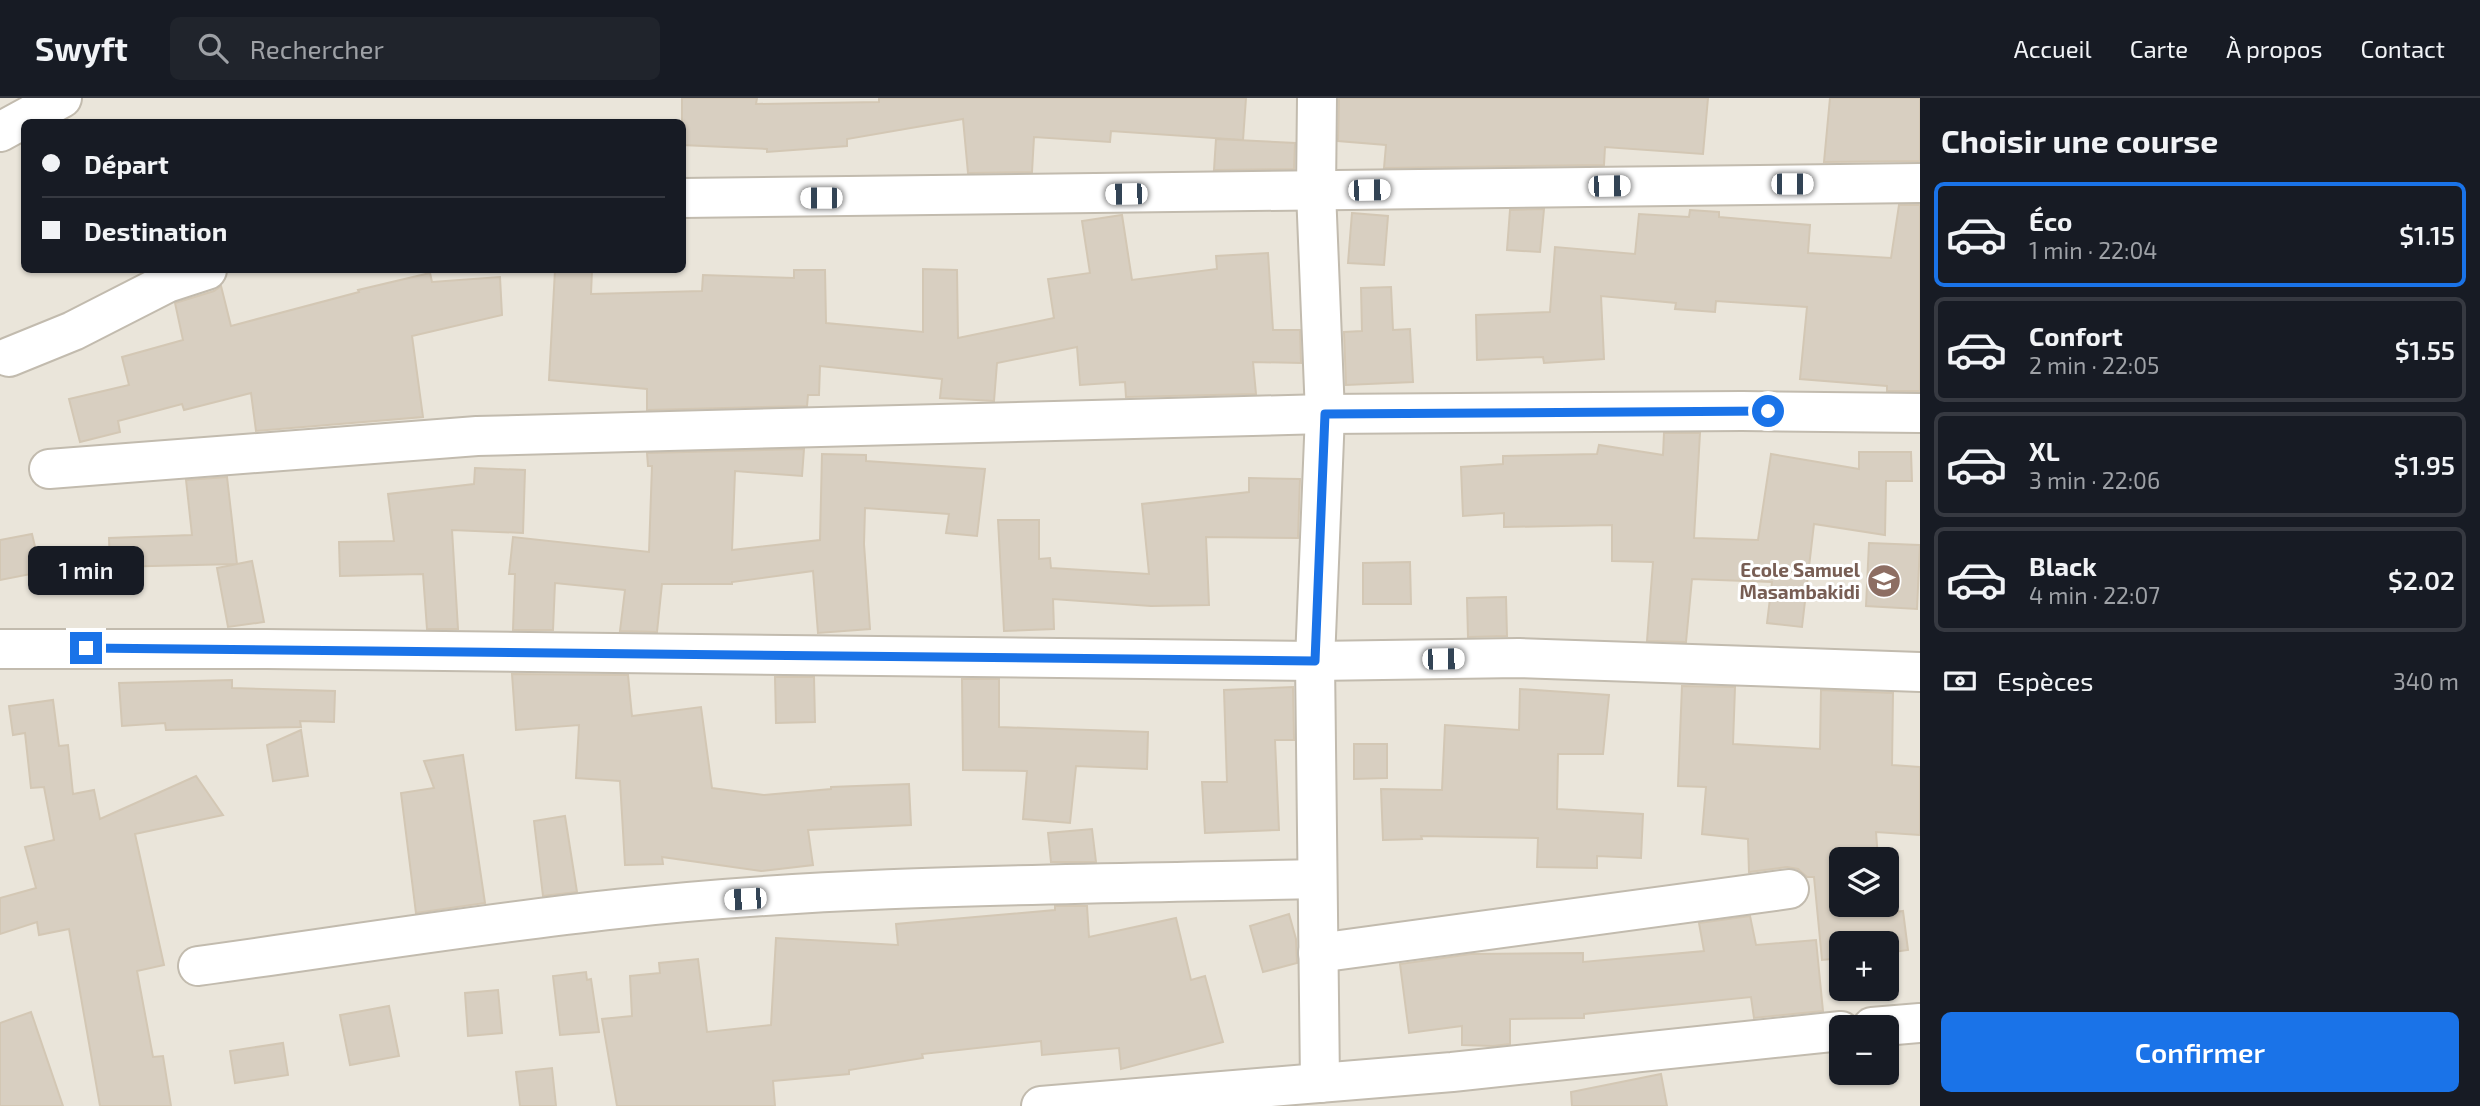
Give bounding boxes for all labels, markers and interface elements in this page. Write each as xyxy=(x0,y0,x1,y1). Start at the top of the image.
search box xyxy=(170,17,660,80)
text: Swyft xyxy=(35,28,128,68)
icon: search xyxy=(194,29,232,67)
text: Rechercher xyxy=(250,33,384,64)
text: Accueil xyxy=(2014,34,2092,63)
text: Carte xyxy=(2130,34,2188,63)
text: À propos xyxy=(2226,34,2323,63)
text: Contact xyxy=(2361,34,2445,63)
text: Choisir une course xyxy=(1941,121,2218,159)
text: Départ xyxy=(84,148,169,179)
car xyxy=(1772,174,1814,195)
car xyxy=(1588,175,1631,197)
car xyxy=(1348,179,1391,201)
car xyxy=(1105,183,1148,205)
car xyxy=(801,188,843,209)
icon: car xyxy=(1945,203,2008,266)
text: Éco xyxy=(2029,205,2072,236)
text: Destination xyxy=(84,215,227,246)
text: $1.15 xyxy=(2399,219,2455,250)
text: 1 min · 22:04 xyxy=(2029,236,2157,264)
icon: car xyxy=(1945,318,2008,381)
text: Confort xyxy=(2029,320,2123,351)
text: $1.55 xyxy=(2395,334,2455,365)
text: 2 min · 22:05 xyxy=(2029,351,2159,379)
route start xyxy=(1752,395,1784,427)
icon: car xyxy=(1945,433,2008,496)
text: XL xyxy=(2029,435,2060,466)
text: $1.95 xyxy=(2394,449,2455,480)
text: 3 min · 22:06 xyxy=(2029,466,2160,494)
callout: 1 min xyxy=(28,546,144,596)
icon: car xyxy=(1945,548,2008,611)
text: Black xyxy=(2029,550,2097,581)
text: 1 min xyxy=(59,556,113,584)
place label: Ecole Samuel Masambakidi xyxy=(1740,558,1861,603)
school or university icon: Ecole Samuel Masambakidi xyxy=(1865,562,1903,600)
text: $2.02 xyxy=(2388,564,2455,595)
text: 4 min · 22:07 xyxy=(2029,581,2160,609)
route end xyxy=(70,632,102,664)
car xyxy=(1422,648,1465,670)
icon: cash xyxy=(1941,662,1979,700)
text: Espèces xyxy=(1997,665,2094,696)
text: 340 m xyxy=(2393,667,2459,695)
map controls xyxy=(1829,847,1899,1085)
button: layers xyxy=(1829,847,1899,917)
car xyxy=(724,887,767,911)
button: + xyxy=(1829,931,1899,1001)
button: Confirmer xyxy=(1941,1012,2459,1092)
button: − xyxy=(1829,1015,1899,1085)

